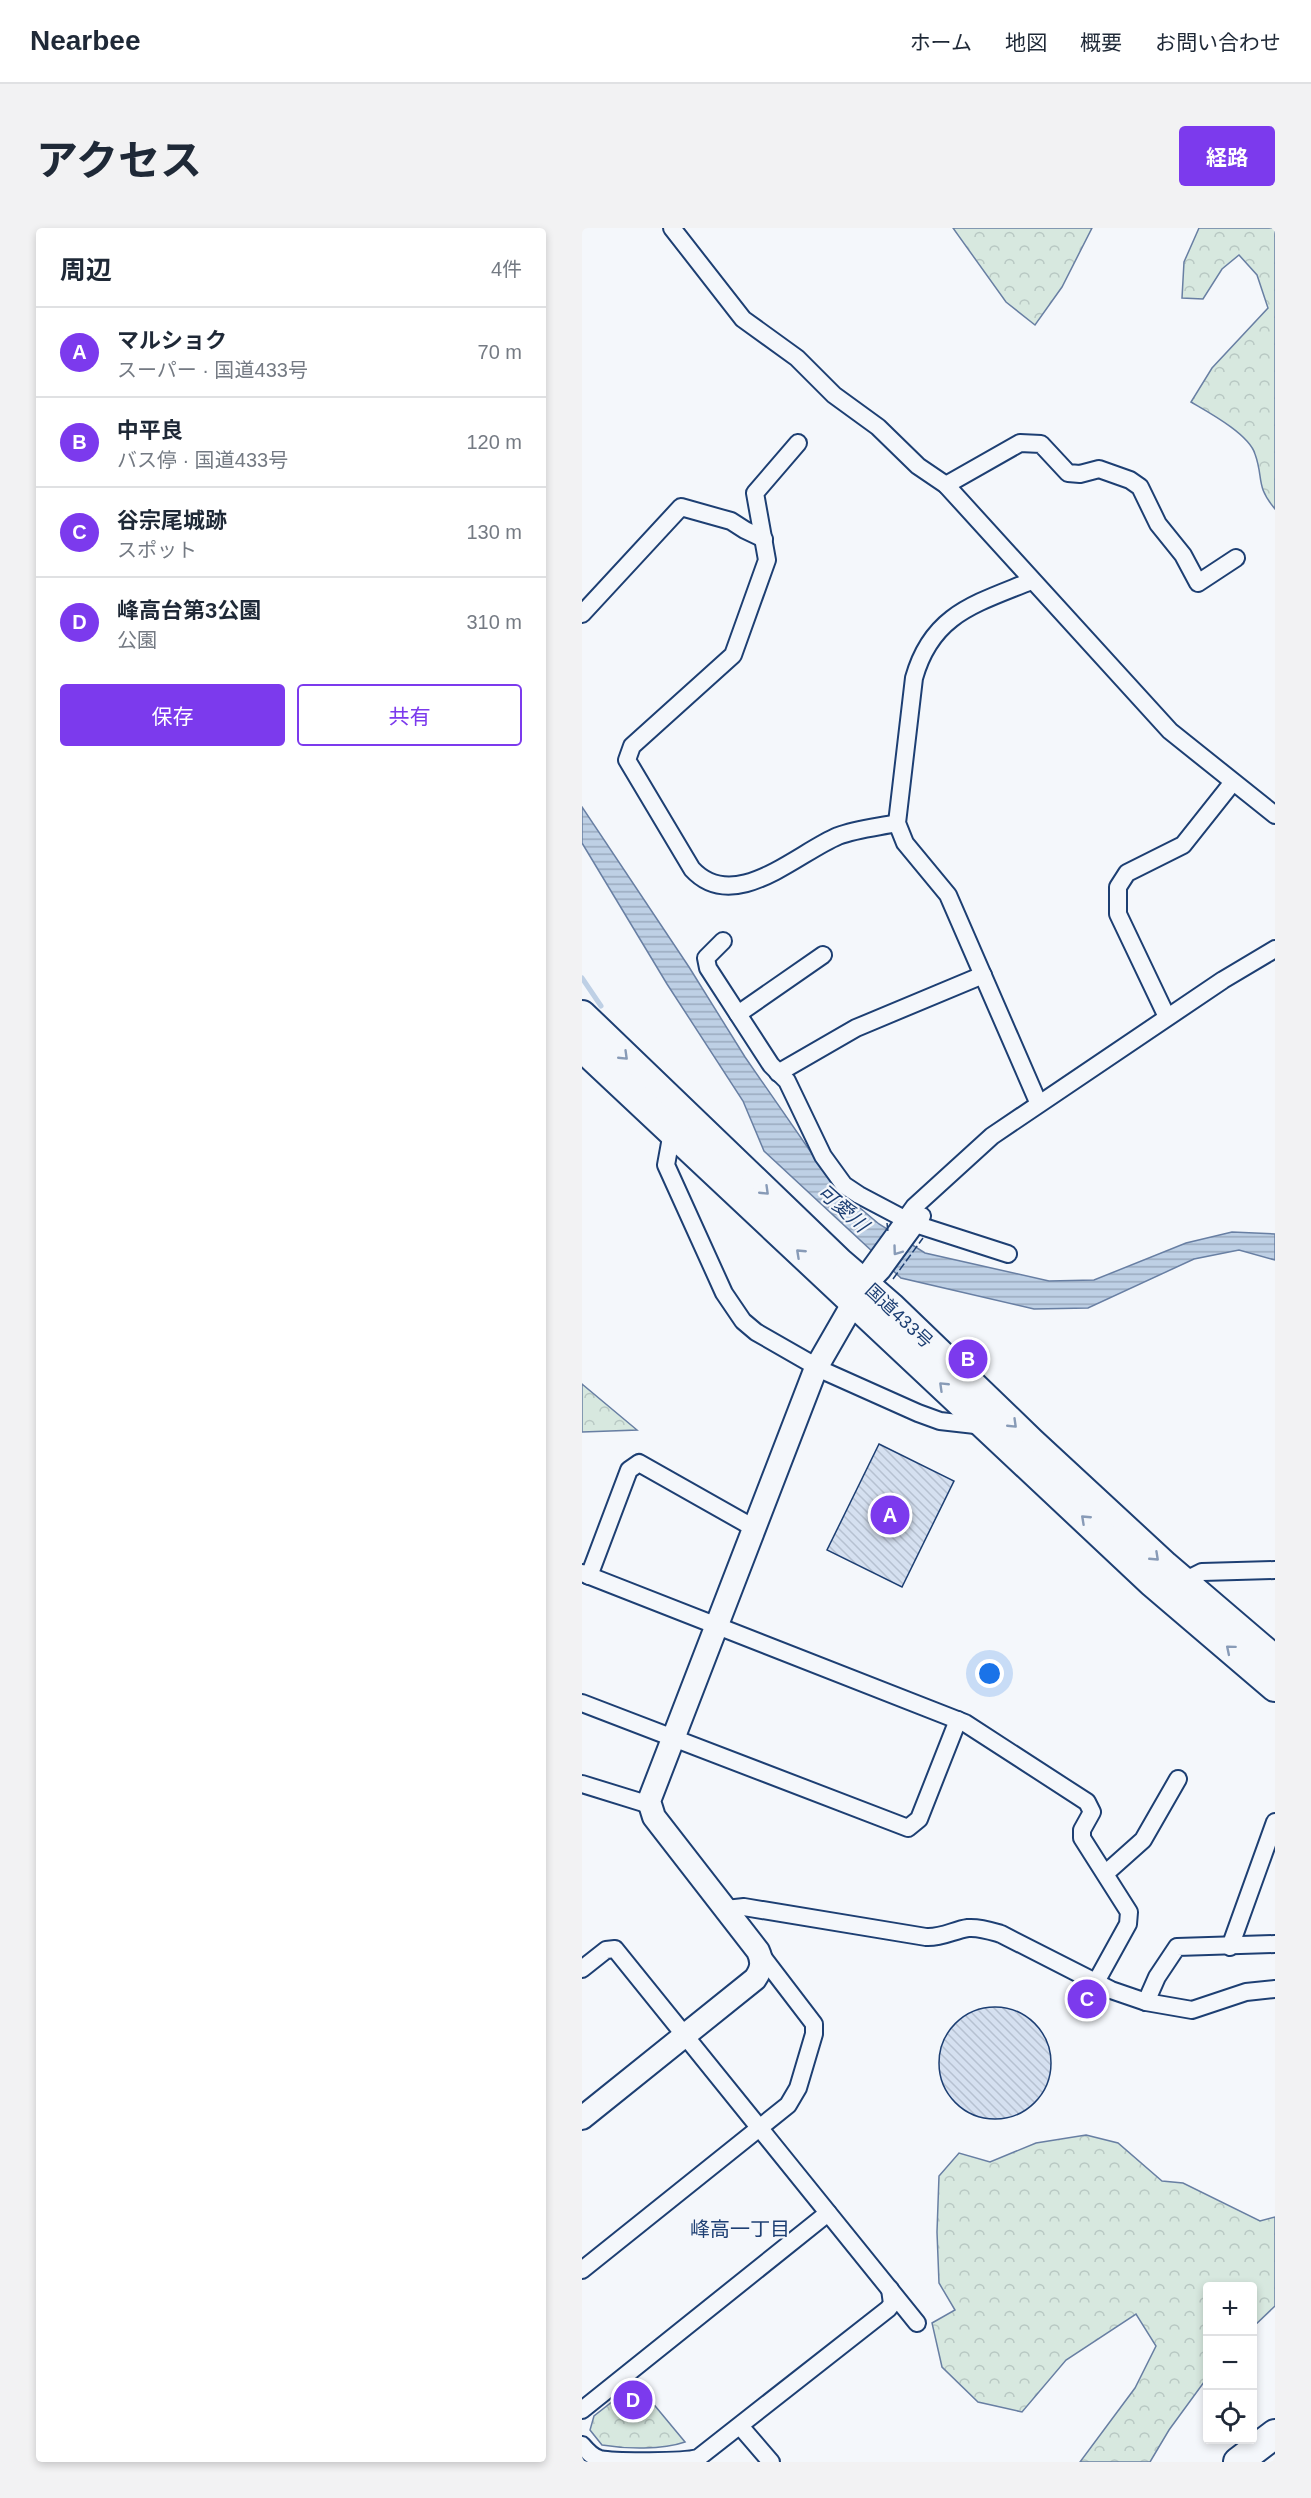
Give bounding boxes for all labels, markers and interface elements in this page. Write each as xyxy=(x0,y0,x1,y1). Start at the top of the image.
text: Nearbee xyxy=(30,25,141,56)
text: ホーム xyxy=(910,31,972,54)
text: 地図 xyxy=(1005,31,1047,54)
text: 概要 xyxy=(1080,31,1122,54)
text: お問い合わせ xyxy=(1155,31,1281,54)
button: 経路 xyxy=(1179,126,1275,186)
text: アクセス xyxy=(36,137,202,184)
text: 周辺 xyxy=(60,255,112,285)
text: 4件 xyxy=(491,258,522,280)
text: マルショク xyxy=(117,328,227,353)
text: A xyxy=(72,341,87,363)
text: 70 m xyxy=(478,341,522,363)
text: スーパー · 国道433号 xyxy=(117,359,308,381)
text: 中平良 xyxy=(117,418,183,443)
text: B xyxy=(72,431,87,453)
text: 120 m xyxy=(466,431,522,453)
text: バス停 · 国道433号 xyxy=(117,449,288,471)
text: 谷宗尾城跡 xyxy=(117,508,227,533)
text: C xyxy=(72,521,87,543)
text: 130 m xyxy=(466,521,522,543)
text: スポット xyxy=(117,539,197,561)
text: 峰高台第3公園 xyxy=(117,598,261,623)
text: D xyxy=(72,611,87,633)
text: 310 m xyxy=(466,611,522,633)
text: 公園 xyxy=(117,629,157,651)
button: 保存 xyxy=(60,684,285,746)
button: 共有 xyxy=(297,684,522,746)
one-way arrow xyxy=(617,1048,628,1059)
water label: 可愛川 xyxy=(813,1180,874,1238)
one-way arrow xyxy=(758,1184,768,1195)
one-way arrow xyxy=(893,1245,904,1256)
one-way arrow xyxy=(797,1249,807,1260)
street label: 国道433号 xyxy=(861,1280,937,1352)
pin: B xyxy=(948,1336,988,1382)
one-way arrow xyxy=(939,1382,949,1393)
one-way arrow xyxy=(1006,1417,1016,1428)
pin: A xyxy=(870,1492,910,1538)
one-way arrow xyxy=(1081,1515,1092,1526)
one-way arrow xyxy=(1148,1549,1159,1560)
one-way arrow xyxy=(1226,1646,1237,1657)
your location xyxy=(975,1659,1004,1688)
pin: C xyxy=(1068,1976,1106,2022)
district label: 峰高一丁目 xyxy=(690,2218,790,2240)
map controls xyxy=(1203,2282,1257,2444)
button: + xyxy=(1203,2282,1257,2336)
button: − xyxy=(1203,2336,1257,2390)
pin: D xyxy=(614,2378,652,2422)
button: locate xyxy=(1203,2390,1257,2444)

